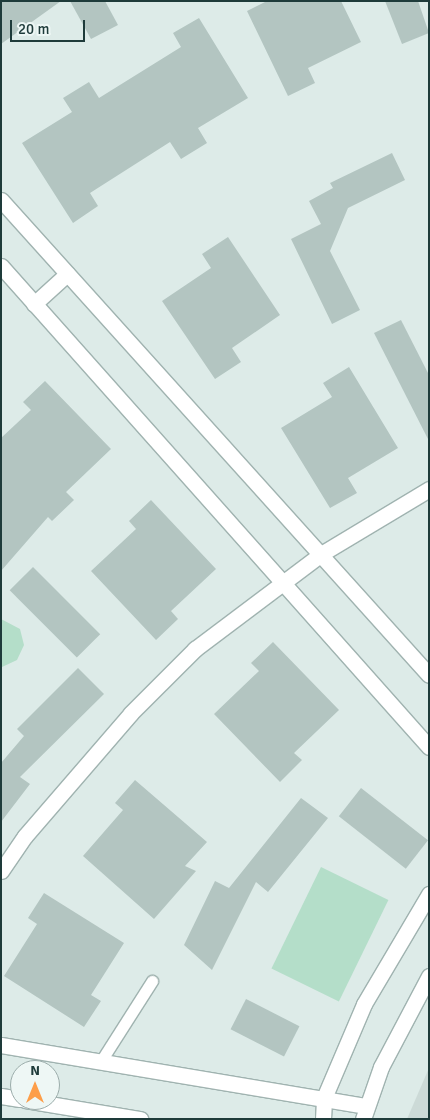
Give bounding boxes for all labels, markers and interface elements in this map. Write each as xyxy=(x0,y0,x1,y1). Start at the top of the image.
scale bar xyxy=(12,10,88,42)
text: 20 m xyxy=(18,20,49,38)
north arrow xyxy=(10,1060,60,1110)
text: N xyxy=(30,1062,40,1079)

